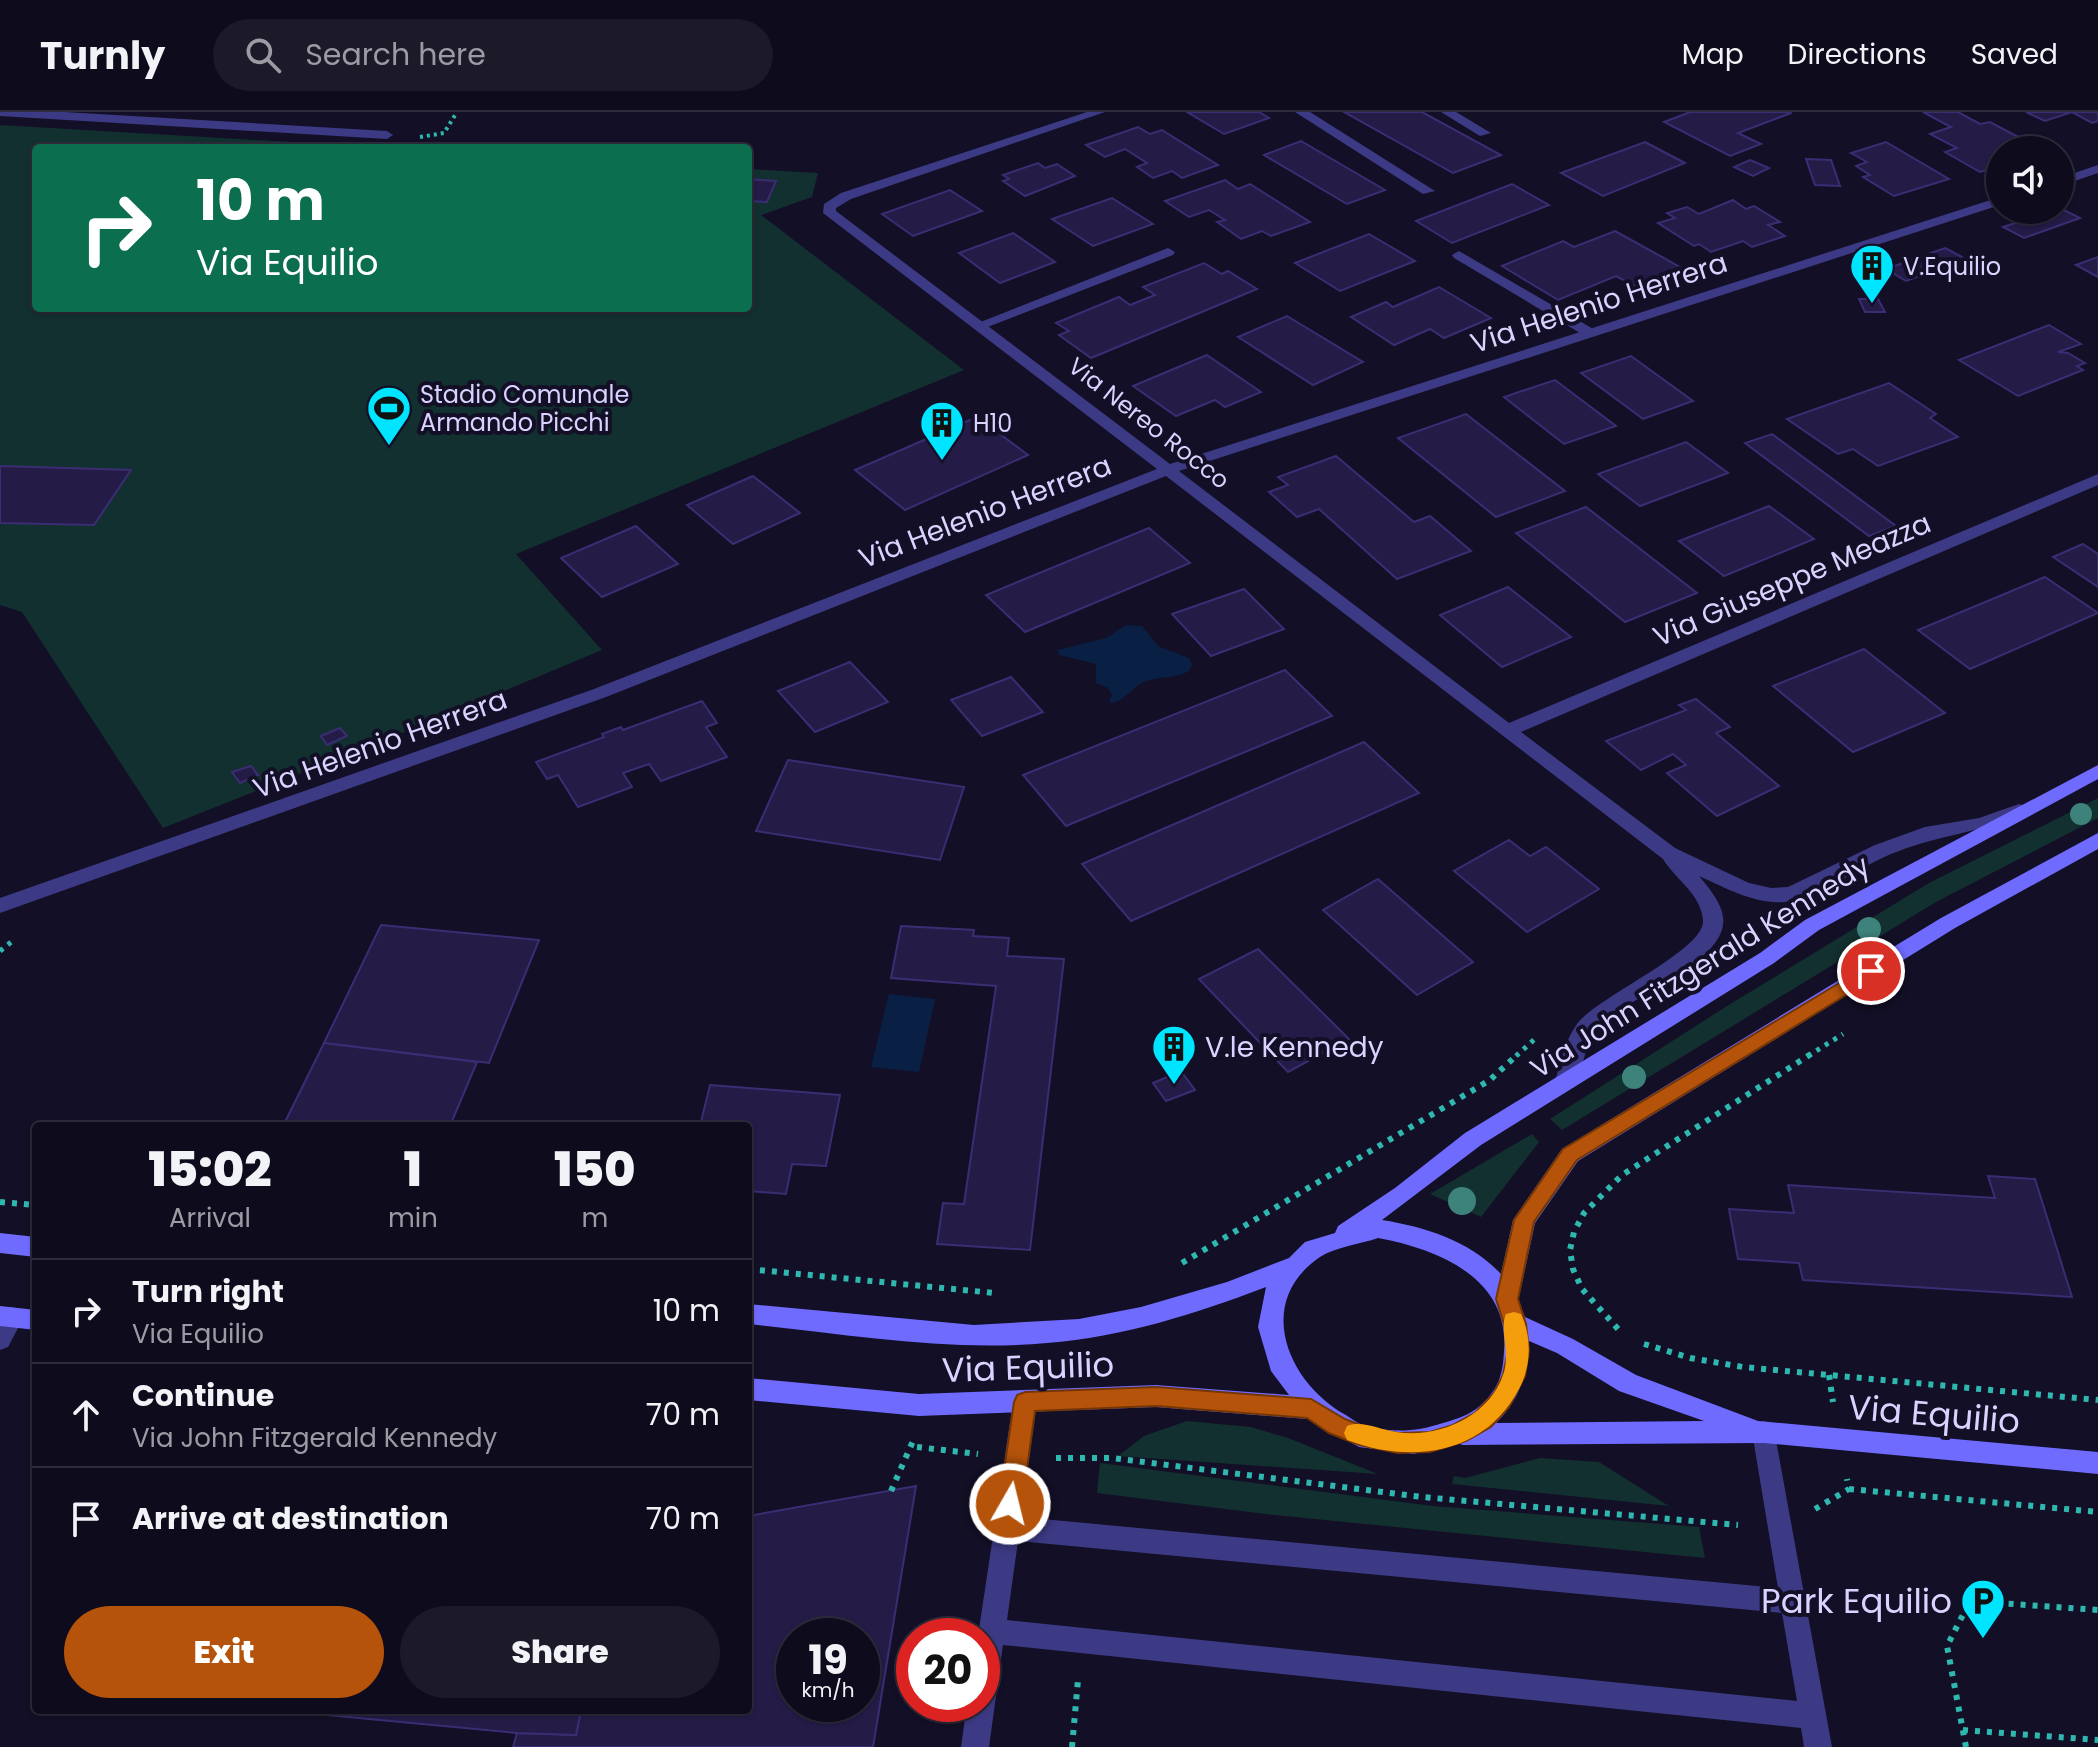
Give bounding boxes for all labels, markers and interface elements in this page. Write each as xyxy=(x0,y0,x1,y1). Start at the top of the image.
search box xyxy=(213,19,773,91)
text: Turnly xyxy=(40,29,165,82)
icon: search xyxy=(241,33,285,77)
text: Search here xyxy=(305,33,486,76)
text: Map xyxy=(1682,35,1744,74)
text: Directions xyxy=(1788,35,1927,74)
text: Saved xyxy=(1971,35,2058,74)
map controls xyxy=(1986,136,2074,224)
button: sound xyxy=(1986,136,2074,224)
text: 10 m xyxy=(196,161,325,240)
icon: right xyxy=(64,176,168,280)
text: Via Equilio xyxy=(196,237,379,288)
building icon: V.Equilio xyxy=(1848,242,1896,305)
street label: Via Helenio Herrera xyxy=(1466,243,1732,363)
place label: V.Equilio xyxy=(1903,250,2001,283)
street label: Via Nereo Rocco xyxy=(1061,349,1237,497)
place label: Stadio Comunale Armando Picchi xyxy=(420,378,629,439)
sports icon: Stadio Comunale Armando Picchi xyxy=(365,384,413,447)
building icon: H10 xyxy=(918,399,966,462)
place label: H10 xyxy=(973,407,1012,440)
street label: Via Helenio Herrera xyxy=(853,446,1117,578)
street label: Via Giuseppe Meazza xyxy=(1647,504,1937,656)
street label: Via Helenio Herrera xyxy=(248,680,512,808)
street label: Via John Fitzgerald Kennedy xyxy=(1523,846,1877,1088)
pin xyxy=(1837,937,1905,1005)
icon: arrive xyxy=(1849,949,1893,993)
building icon: V.le Kennedy xyxy=(1150,1023,1198,1086)
place label: V.le Kennedy xyxy=(1205,1028,1384,1067)
text: 15:02 xyxy=(148,1136,272,1203)
text: 1 xyxy=(404,1136,422,1203)
text: 150 xyxy=(554,1136,636,1203)
text: Arrival xyxy=(169,1200,251,1236)
text: min xyxy=(388,1200,438,1236)
text: m xyxy=(581,1200,608,1236)
text: Turn right xyxy=(132,1270,284,1313)
icon: right xyxy=(64,1289,108,1333)
text: 10 m xyxy=(653,1289,720,1332)
text: Via Equilio xyxy=(132,1316,264,1352)
street label: Via Equilio xyxy=(941,1340,1115,1394)
text: Continue xyxy=(132,1374,274,1417)
street label: Via Equilio xyxy=(1846,1383,2022,1445)
icon: ahead xyxy=(64,1393,108,1437)
text: 70 m xyxy=(646,1393,720,1436)
text: Via John Fitzgerald Kennedy xyxy=(132,1420,497,1456)
position arrow xyxy=(968,1462,1052,1546)
icon: arrive xyxy=(64,1497,108,1541)
text: Arrive at destination xyxy=(132,1497,449,1540)
text: 70 m xyxy=(646,1497,720,1540)
place label: Park Equilio xyxy=(1761,1577,1952,1625)
parking icon: Park Equilio xyxy=(1959,1577,2007,1640)
button: Exit xyxy=(64,1606,384,1698)
button: Share xyxy=(400,1606,720,1698)
speed limit sign: 20 xyxy=(896,1618,1000,1722)
text: 19 xyxy=(808,1632,848,1688)
text: km/h xyxy=(801,1676,855,1704)

